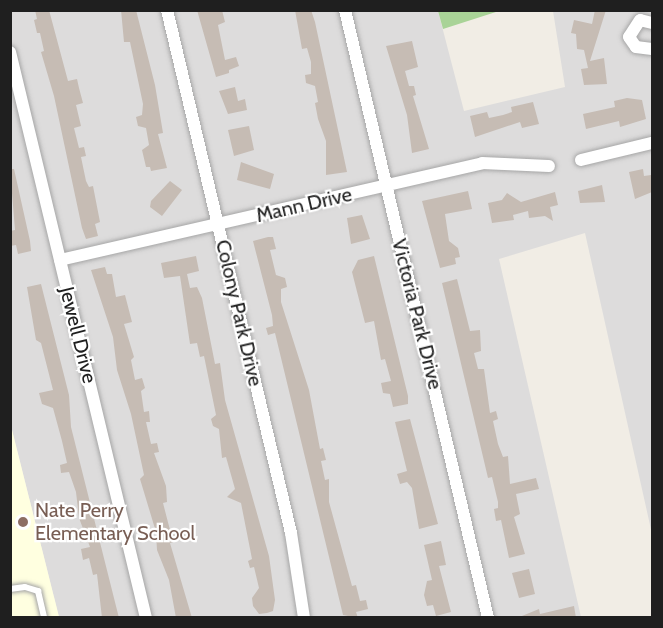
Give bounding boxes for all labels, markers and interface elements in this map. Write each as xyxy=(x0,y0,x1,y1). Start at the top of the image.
street label: Mann Drive xyxy=(254,182,354,228)
street label: Victoria Park Drive xyxy=(387,236,447,392)
street label: Colony Park Drive xyxy=(210,237,268,389)
street label: Jewell Drive xyxy=(54,284,102,386)
place label: Nate Perry Elementary School xyxy=(35,498,195,545)
marker: Nate Perry Elementary School xyxy=(16,515,30,529)

